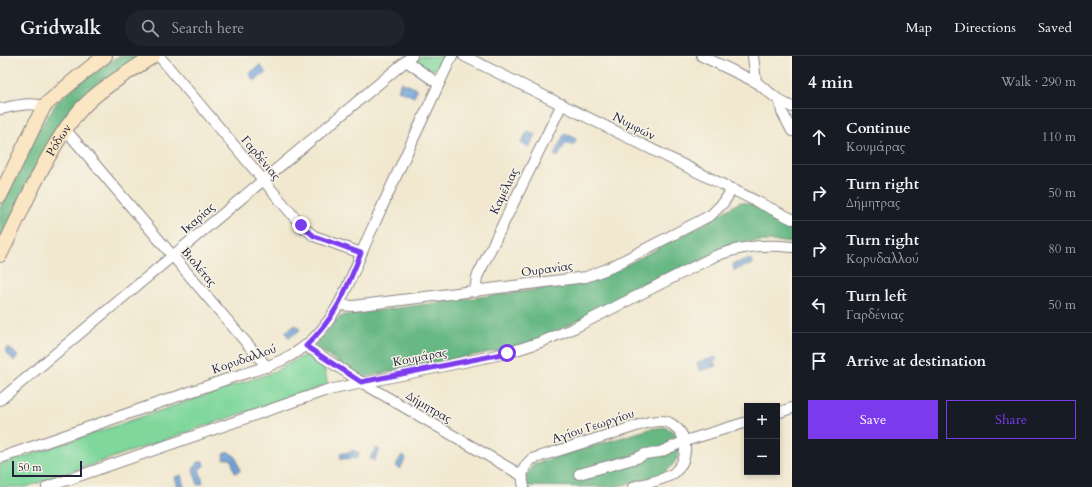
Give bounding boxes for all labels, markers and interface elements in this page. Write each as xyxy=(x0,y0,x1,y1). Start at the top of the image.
search box xyxy=(125,10,405,46)
text: Gridwalk xyxy=(20,15,101,41)
icon: search xyxy=(139,17,161,39)
text: Search here xyxy=(171,18,244,38)
text: Map xyxy=(906,18,932,37)
text: Directions xyxy=(954,18,1016,37)
text: Saved xyxy=(1038,18,1072,37)
text: 4 min xyxy=(808,71,853,94)
text: Walk · 290 m xyxy=(1001,73,1076,91)
street label: Νυμφών xyxy=(610,109,658,144)
text: Continue xyxy=(846,118,911,138)
street label: Ρόδων xyxy=(42,121,75,159)
icon: ahead xyxy=(808,126,830,148)
text: 110 m xyxy=(1042,128,1076,146)
street label: Γαρδένιας xyxy=(238,132,284,184)
text: Κουμάρας xyxy=(846,138,905,156)
street label: Καμέλιας xyxy=(486,165,522,217)
text: Turn right xyxy=(846,174,919,194)
icon: right xyxy=(808,182,830,204)
text: 50 m xyxy=(1048,184,1076,202)
text: Δήμητρας xyxy=(846,194,901,212)
street label: Ικαρίας xyxy=(178,199,218,237)
route end xyxy=(292,216,310,234)
text: Turn right xyxy=(846,230,919,250)
icon: right xyxy=(808,238,830,260)
text: 80 m xyxy=(1048,240,1076,258)
street label: Βιολέτας xyxy=(178,244,220,290)
text: Κορυδαλλού xyxy=(846,250,919,268)
street label: Ουρανίας xyxy=(520,257,574,281)
text: Turn left xyxy=(846,286,907,306)
icon: left xyxy=(808,294,830,316)
text: 50 m xyxy=(1048,296,1076,314)
text: Γαρδένιας xyxy=(846,306,904,324)
street label: Κορυδαλλού xyxy=(210,341,278,377)
street label: Κουμάρας xyxy=(392,344,448,370)
route start xyxy=(498,344,516,362)
icon: arrive xyxy=(808,350,830,372)
text: Arrive at destination xyxy=(846,351,986,371)
street label: Δήμητρας xyxy=(403,387,455,427)
button: Save xyxy=(808,400,938,439)
button: Share xyxy=(946,400,1076,439)
map controls xyxy=(744,403,780,475)
button: + xyxy=(744,403,780,439)
street label: Αγίου Γεωργίου xyxy=(550,405,636,448)
button: − xyxy=(744,439,780,475)
scale bar xyxy=(12,459,82,478)
text: 50 m xyxy=(18,460,42,475)

